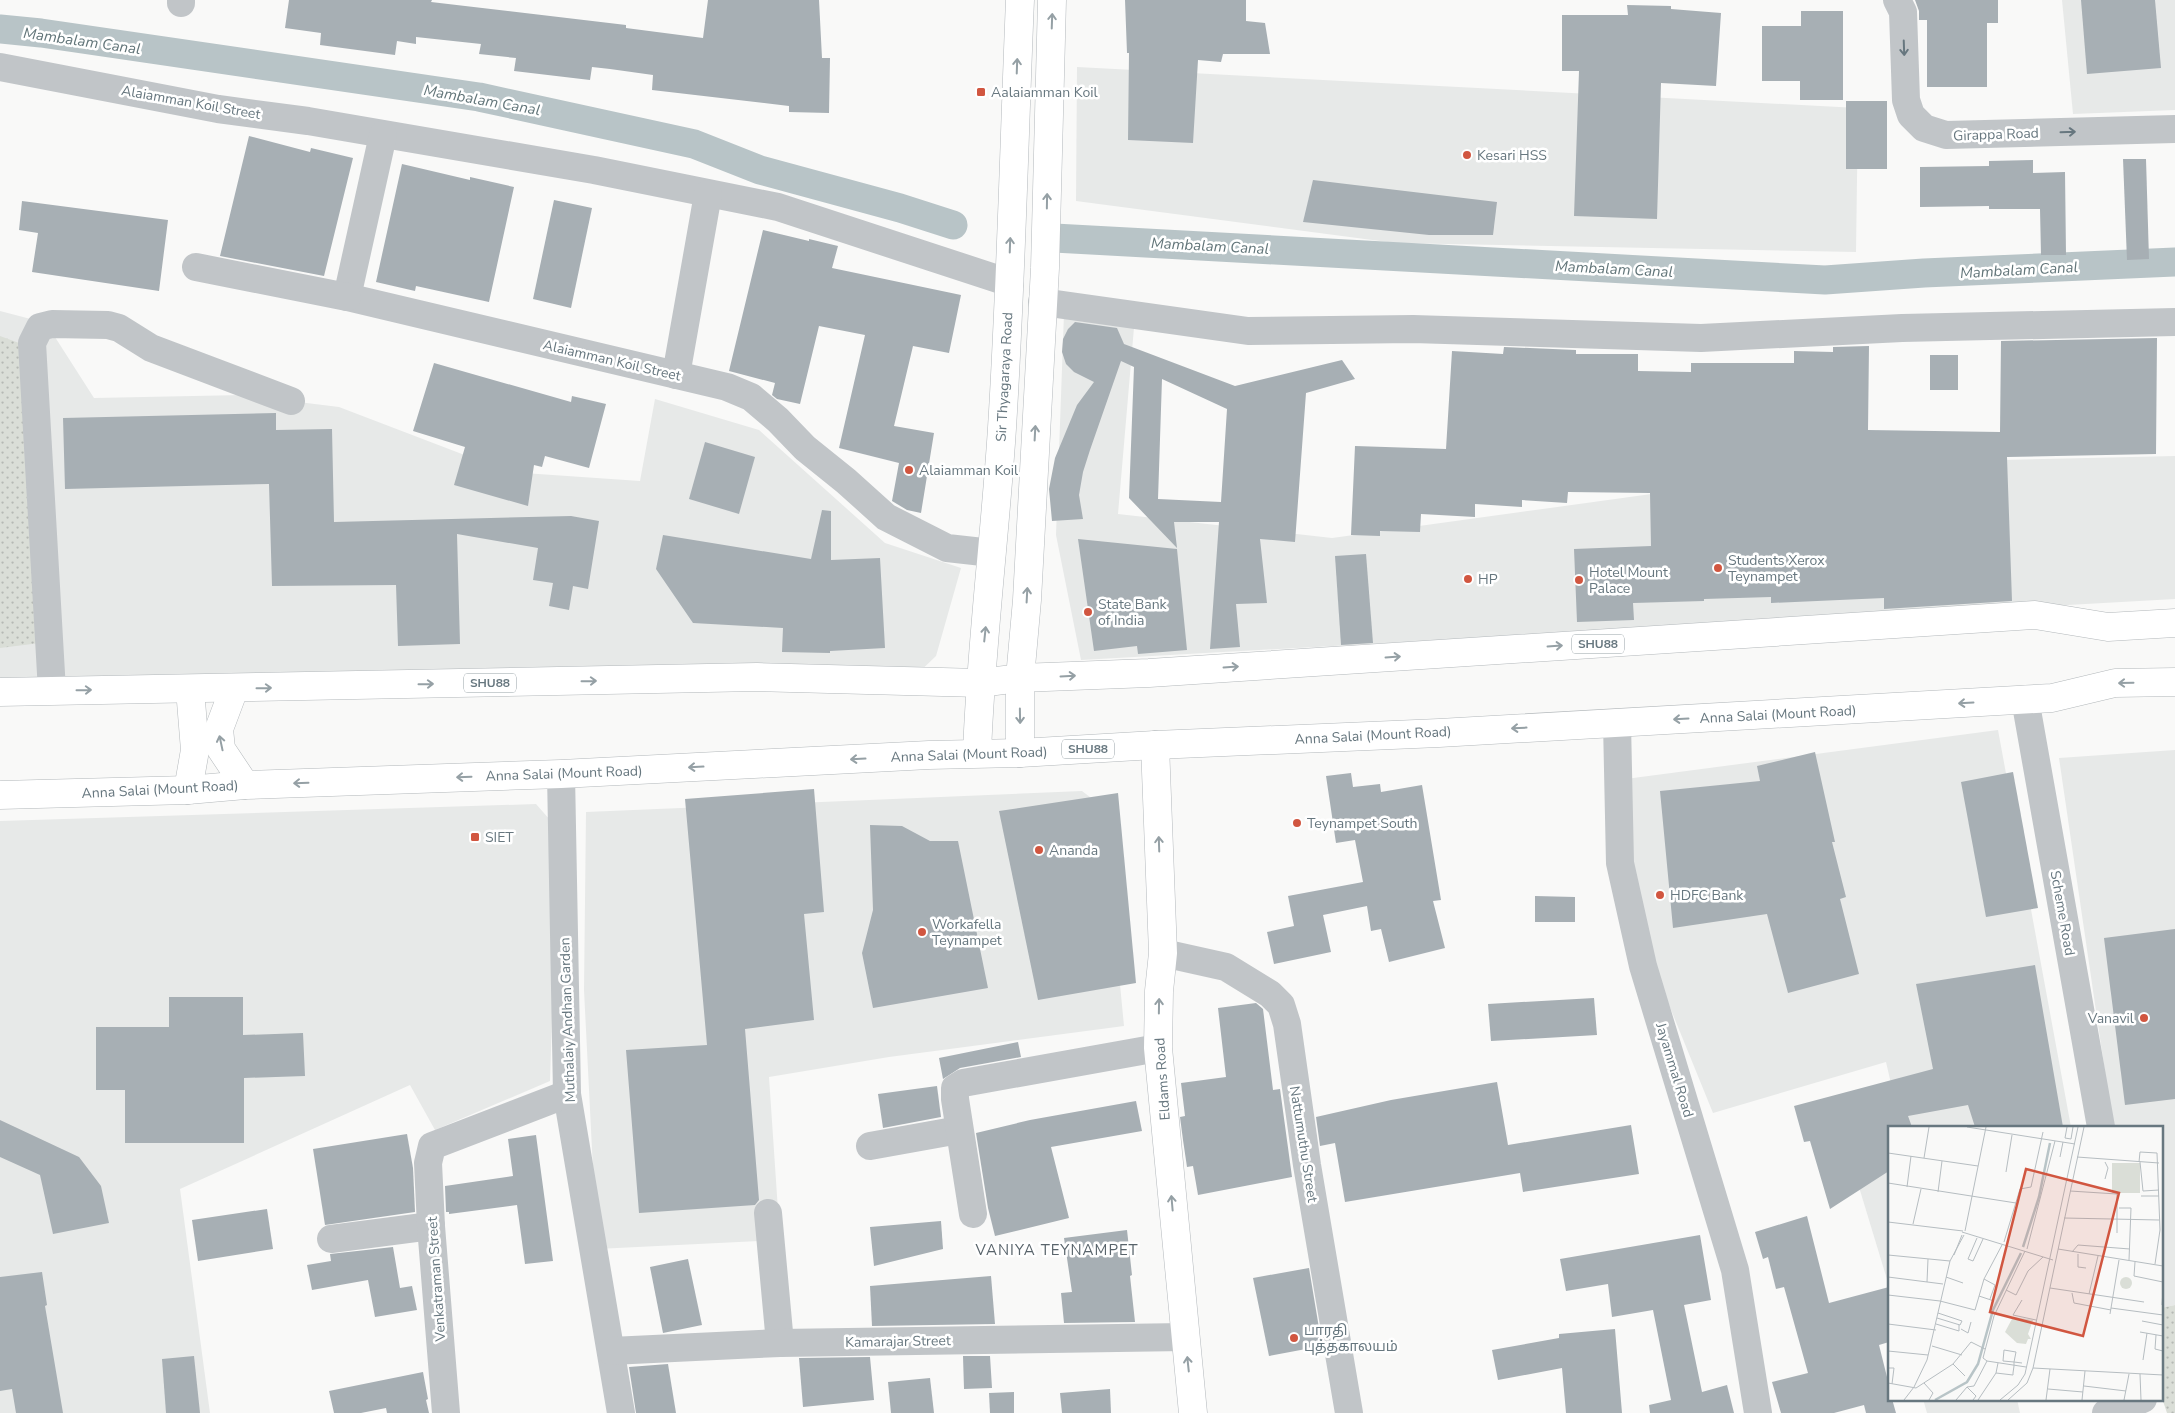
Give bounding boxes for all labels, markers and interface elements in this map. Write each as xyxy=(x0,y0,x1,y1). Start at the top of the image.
one-way arrow xyxy=(1047,13,1057,29)
water label: Mambalam Canal xyxy=(22,23,142,59)
one-way arrow xyxy=(1899,39,1909,55)
one-way arrow xyxy=(1012,58,1022,74)
water label: Mambalam Canal xyxy=(422,80,542,120)
street label: Alaiamman Koil Street xyxy=(120,81,262,124)
place label: Aalaiamman Koil xyxy=(991,83,1098,102)
marker: Aalaiamman Koil xyxy=(975,86,987,98)
street label: Girappa Road xyxy=(1953,124,2039,145)
one-way arrow xyxy=(2060,127,2076,136)
place label: Kesari HSS xyxy=(1477,146,1547,165)
marker: Kesari HSS xyxy=(1461,149,1473,161)
one-way arrow xyxy=(1042,193,1051,209)
water label: Mambalam Canal xyxy=(1151,233,1269,259)
one-way arrow xyxy=(1005,238,1015,254)
water label: Mambalam Canal xyxy=(1555,256,1673,282)
water label: Mambalam Canal xyxy=(1960,257,2078,283)
street label: Sir Thyagaraya Road xyxy=(992,312,1017,442)
street label: Alaiamman Koil Street xyxy=(541,335,683,386)
one-way arrow xyxy=(1031,425,1040,441)
place label: Alaiamman Koil xyxy=(919,461,1019,480)
marker: Alaiamman Koil xyxy=(903,464,915,476)
place label: Students Xerox Teynampet xyxy=(1728,551,1825,586)
marker: Students Xerox Teynampet xyxy=(1712,562,1724,574)
place label: Hotel Mount Palace xyxy=(1589,563,1668,598)
place label: HP xyxy=(1478,570,1498,589)
marker: HP xyxy=(1462,573,1474,585)
marker: Hotel Mount Palace xyxy=(1573,574,1585,586)
one-way arrow xyxy=(1023,587,1032,603)
place label: State Bank of India xyxy=(1098,595,1168,630)
marker: State Bank of India xyxy=(1082,606,1094,618)
one-way arrow xyxy=(980,627,990,643)
road number: SHU88 xyxy=(1572,634,1624,654)
one-way arrow xyxy=(1547,642,1563,651)
one-way arrow xyxy=(1384,652,1400,661)
one-way arrow xyxy=(1222,663,1238,672)
one-way arrow xyxy=(1060,672,1076,681)
road number: SHU88 xyxy=(464,674,516,692)
one-way arrow xyxy=(580,676,596,686)
one-way arrow xyxy=(2119,678,2135,688)
one-way arrow xyxy=(418,680,434,689)
one-way arrow xyxy=(255,683,271,693)
one-way arrow xyxy=(75,685,91,695)
one-way arrow xyxy=(1958,698,1974,707)
street label: Anna Salai (Mount Road) xyxy=(1699,701,1857,728)
one-way arrow xyxy=(1015,708,1025,724)
one-way arrow xyxy=(1673,715,1689,724)
street label: Anna Salai (Mount Road) xyxy=(1294,722,1452,749)
one-way arrow xyxy=(1511,724,1527,733)
one-way arrow xyxy=(216,736,225,752)
road number: SHU88 xyxy=(1062,740,1114,759)
street label: Anna Salai (Mount Road) xyxy=(890,742,1048,767)
one-way arrow xyxy=(851,754,867,763)
street label: Anna Salai (Mount Road) xyxy=(485,761,643,786)
one-way arrow xyxy=(688,763,704,772)
one-way arrow xyxy=(456,772,472,782)
street label: Anna Salai (Mount Road) xyxy=(81,776,239,803)
one-way arrow xyxy=(294,778,310,788)
place label: Teynampet South xyxy=(1307,814,1417,833)
marker: Teynampet South xyxy=(1291,817,1303,829)
place label: SIET xyxy=(485,828,514,847)
marker: SIET xyxy=(469,831,481,843)
one-way arrow xyxy=(1155,836,1164,852)
place label: Ananda xyxy=(1049,841,1098,860)
marker: Ananda xyxy=(1033,844,1045,856)
street label: Scheme Road xyxy=(2046,869,2079,957)
place label: HDFC Bank xyxy=(1670,886,1744,905)
marker: HDFC Bank xyxy=(1654,889,1666,901)
place label: Workafella Teynampet xyxy=(932,915,1002,950)
marker: Workafella Teynampet xyxy=(916,926,928,938)
street label: Muthalaiy Andhan Garden xyxy=(555,937,580,1103)
one-way arrow xyxy=(1154,998,1163,1014)
place label: Vanavil xyxy=(2087,1009,2135,1028)
marker: Vanavil xyxy=(2138,1012,2150,1024)
street label: Jayammal Road xyxy=(1651,1020,1698,1120)
street label: Eldams Road xyxy=(1150,1037,1175,1121)
street label: Nattumuthu Street xyxy=(1285,1085,1322,1204)
inset map xyxy=(1888,1126,2162,1400)
one-way arrow xyxy=(1168,1195,1177,1211)
street label: Venkatraman Street xyxy=(423,1216,450,1343)
district label: VANIYA TEYNAMPET xyxy=(975,1240,1138,1260)
place label: பாரதி புத்தகாலயம் xyxy=(1304,1321,1398,1356)
street label: Kamarajar Street xyxy=(845,1331,951,1352)
marker: பாரதி புத்தகாலயம் xyxy=(1288,1332,1300,1344)
one-way arrow xyxy=(1183,1357,1193,1373)

